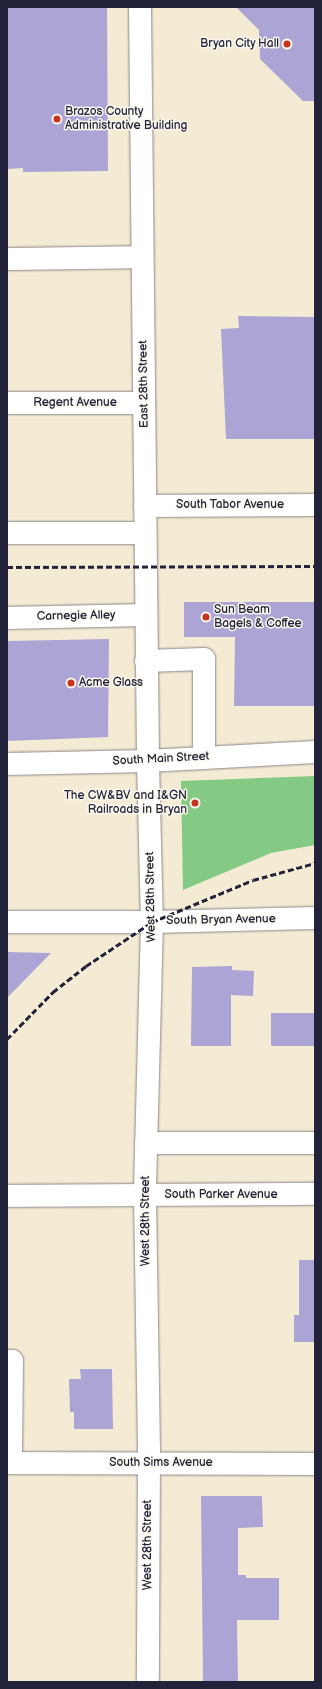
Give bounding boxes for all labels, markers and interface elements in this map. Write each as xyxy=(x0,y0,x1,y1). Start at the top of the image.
place label: Bryan City Hall xyxy=(199,37,279,51)
marker: Bryan City Hall xyxy=(282,39,292,49)
place label: Brazos County Administrative Building xyxy=(65,105,188,133)
marker: Brazos County Administrative Building xyxy=(52,114,62,124)
street label: East 28th Street xyxy=(136,340,152,428)
street label: Regent Avenue xyxy=(33,396,117,410)
street label: South Tabor Avenue xyxy=(176,498,284,512)
place label: Sun Beam Bagels & Coffee xyxy=(214,603,302,631)
street label: Carnegie Alley xyxy=(37,608,115,624)
marker: Sun Beam Bagels & Coffee xyxy=(201,612,211,622)
place label: Acme Glass xyxy=(79,676,143,690)
marker: Acme Glass xyxy=(66,678,76,688)
street label: South Main Street xyxy=(112,749,210,769)
place label: The CW&BV and I&GN Railroads in Bryan xyxy=(64,789,187,817)
marker: The CW&BV and I&GN Railroads in Bryan xyxy=(190,798,200,808)
street label: West 28th Street xyxy=(143,851,159,943)
street label: South Bryan Avenue xyxy=(166,912,276,928)
street label: West 28th Street xyxy=(139,1176,153,1266)
street label: South Parker Avenue xyxy=(164,1188,278,1202)
street label: South Sims Avenue xyxy=(109,1456,213,1470)
street label: West 28th Street xyxy=(141,1500,155,1590)

